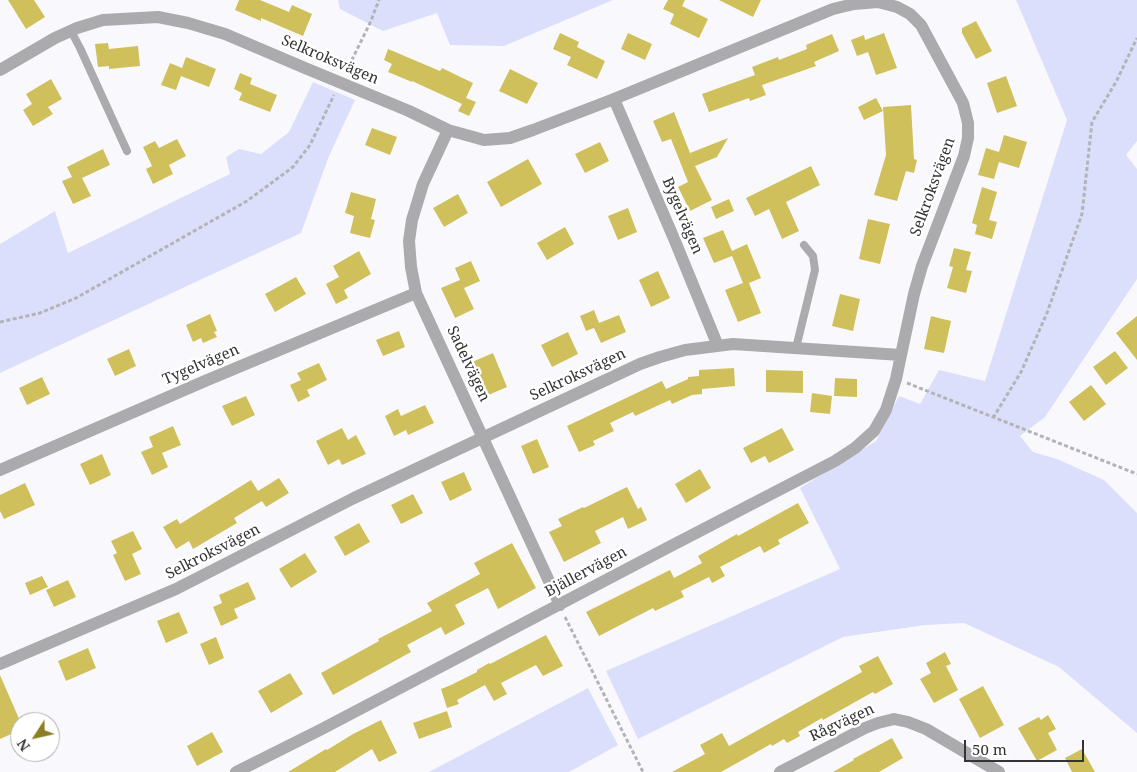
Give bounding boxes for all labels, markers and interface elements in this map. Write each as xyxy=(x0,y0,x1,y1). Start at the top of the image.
street label: Selkroksvägen xyxy=(279,31,381,89)
street label: Selkroksvägen xyxy=(907,135,959,239)
street label: Bygelvägen xyxy=(658,175,706,257)
street label: Sadelvägen xyxy=(443,323,493,405)
street label: Tygelvägen xyxy=(160,341,242,389)
street label: Selkroksvägen xyxy=(527,345,629,405)
street label: Selkroksvägen xyxy=(163,520,263,584)
street label: Bjällervägen xyxy=(542,543,630,601)
street label: Rågvägen xyxy=(807,700,877,746)
north arrow xyxy=(10,712,60,762)
scale bar xyxy=(967,730,1087,762)
text: N xyxy=(12,735,34,755)
text: 50 m xyxy=(972,739,1007,759)

